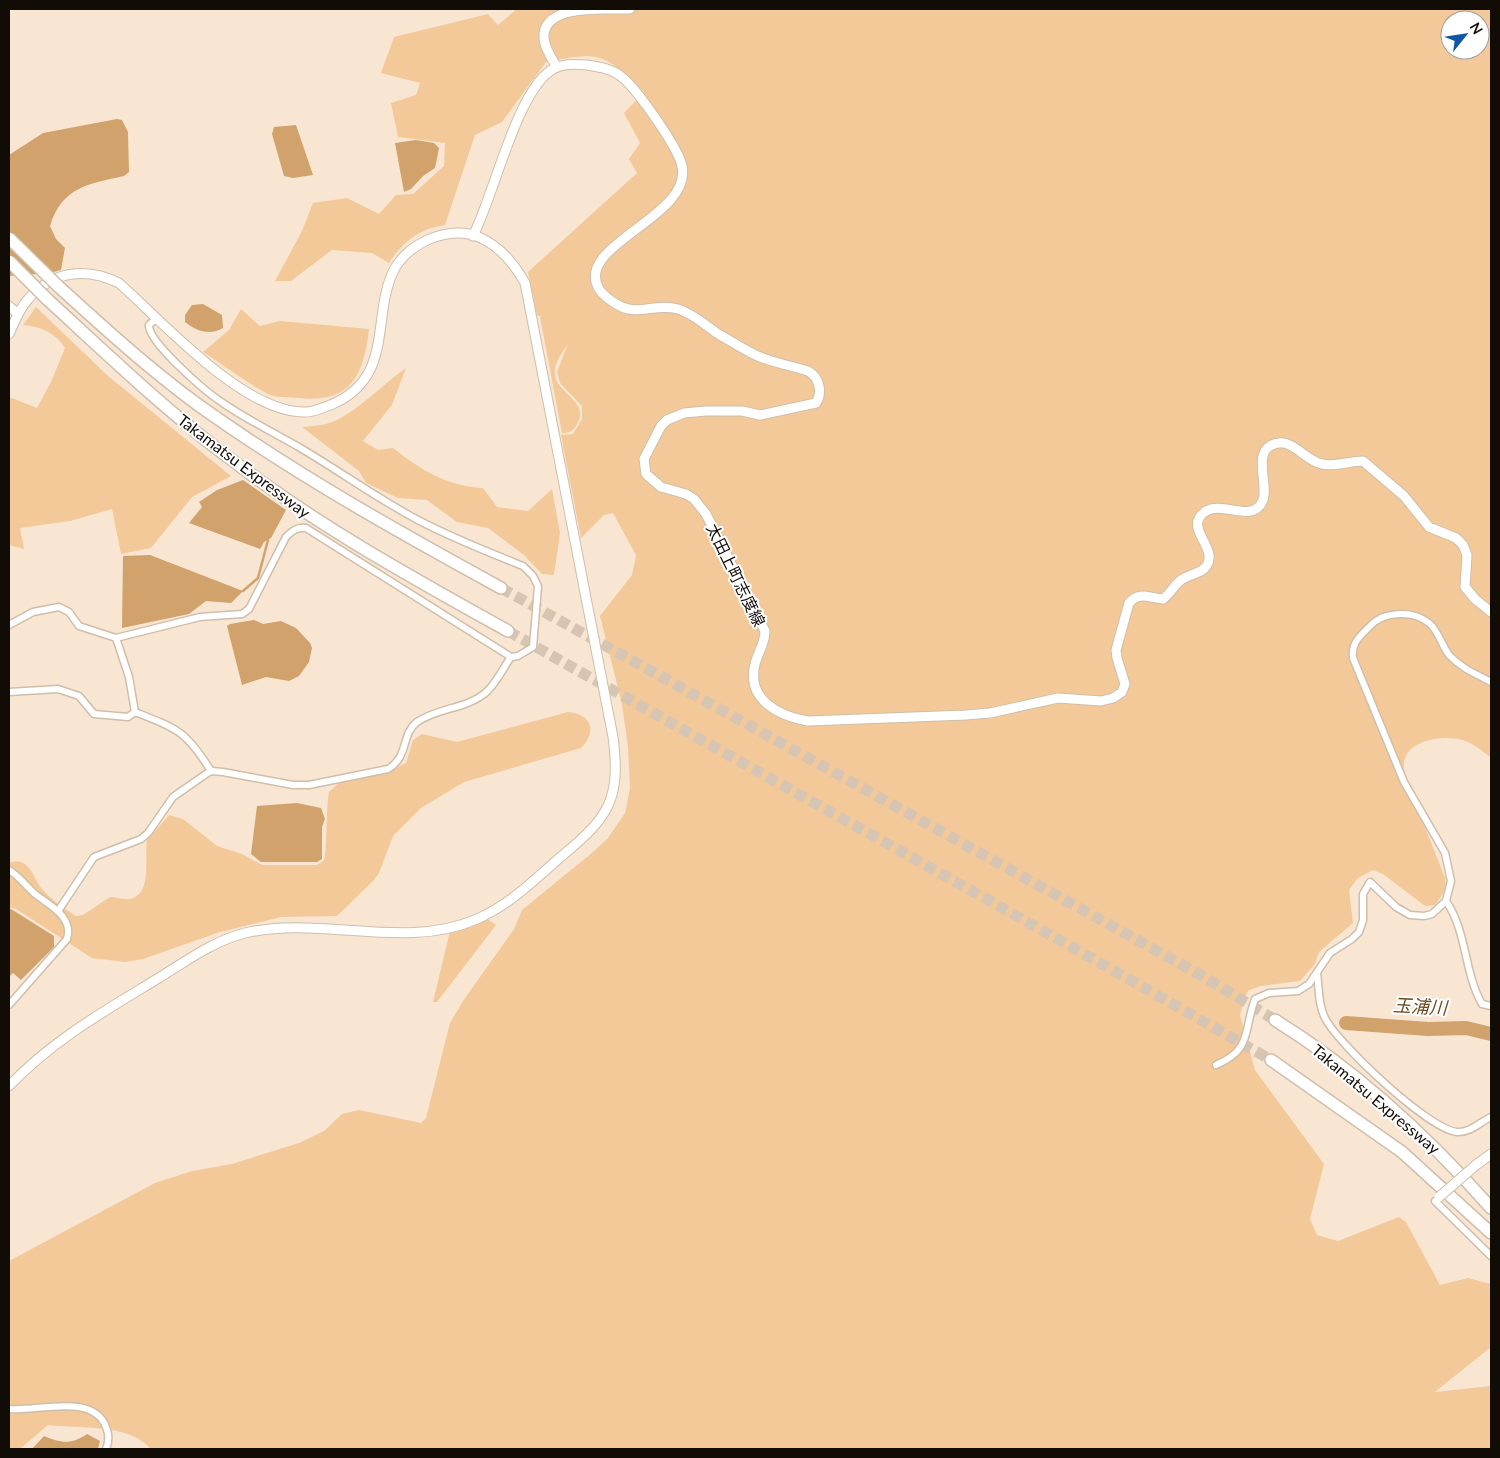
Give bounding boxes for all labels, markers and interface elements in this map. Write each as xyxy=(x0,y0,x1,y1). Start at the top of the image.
north arrow xyxy=(1440,10,1490,60)
text: N xyxy=(1467,19,1487,37)
street label: Takamatsu Expressway xyxy=(174,410,315,522)
street label: 太田上町志度線 xyxy=(703,520,770,629)
water label: 玉浦川 xyxy=(1393,994,1450,1019)
street label: Takamatsu Expressway xyxy=(1309,1040,1445,1158)

